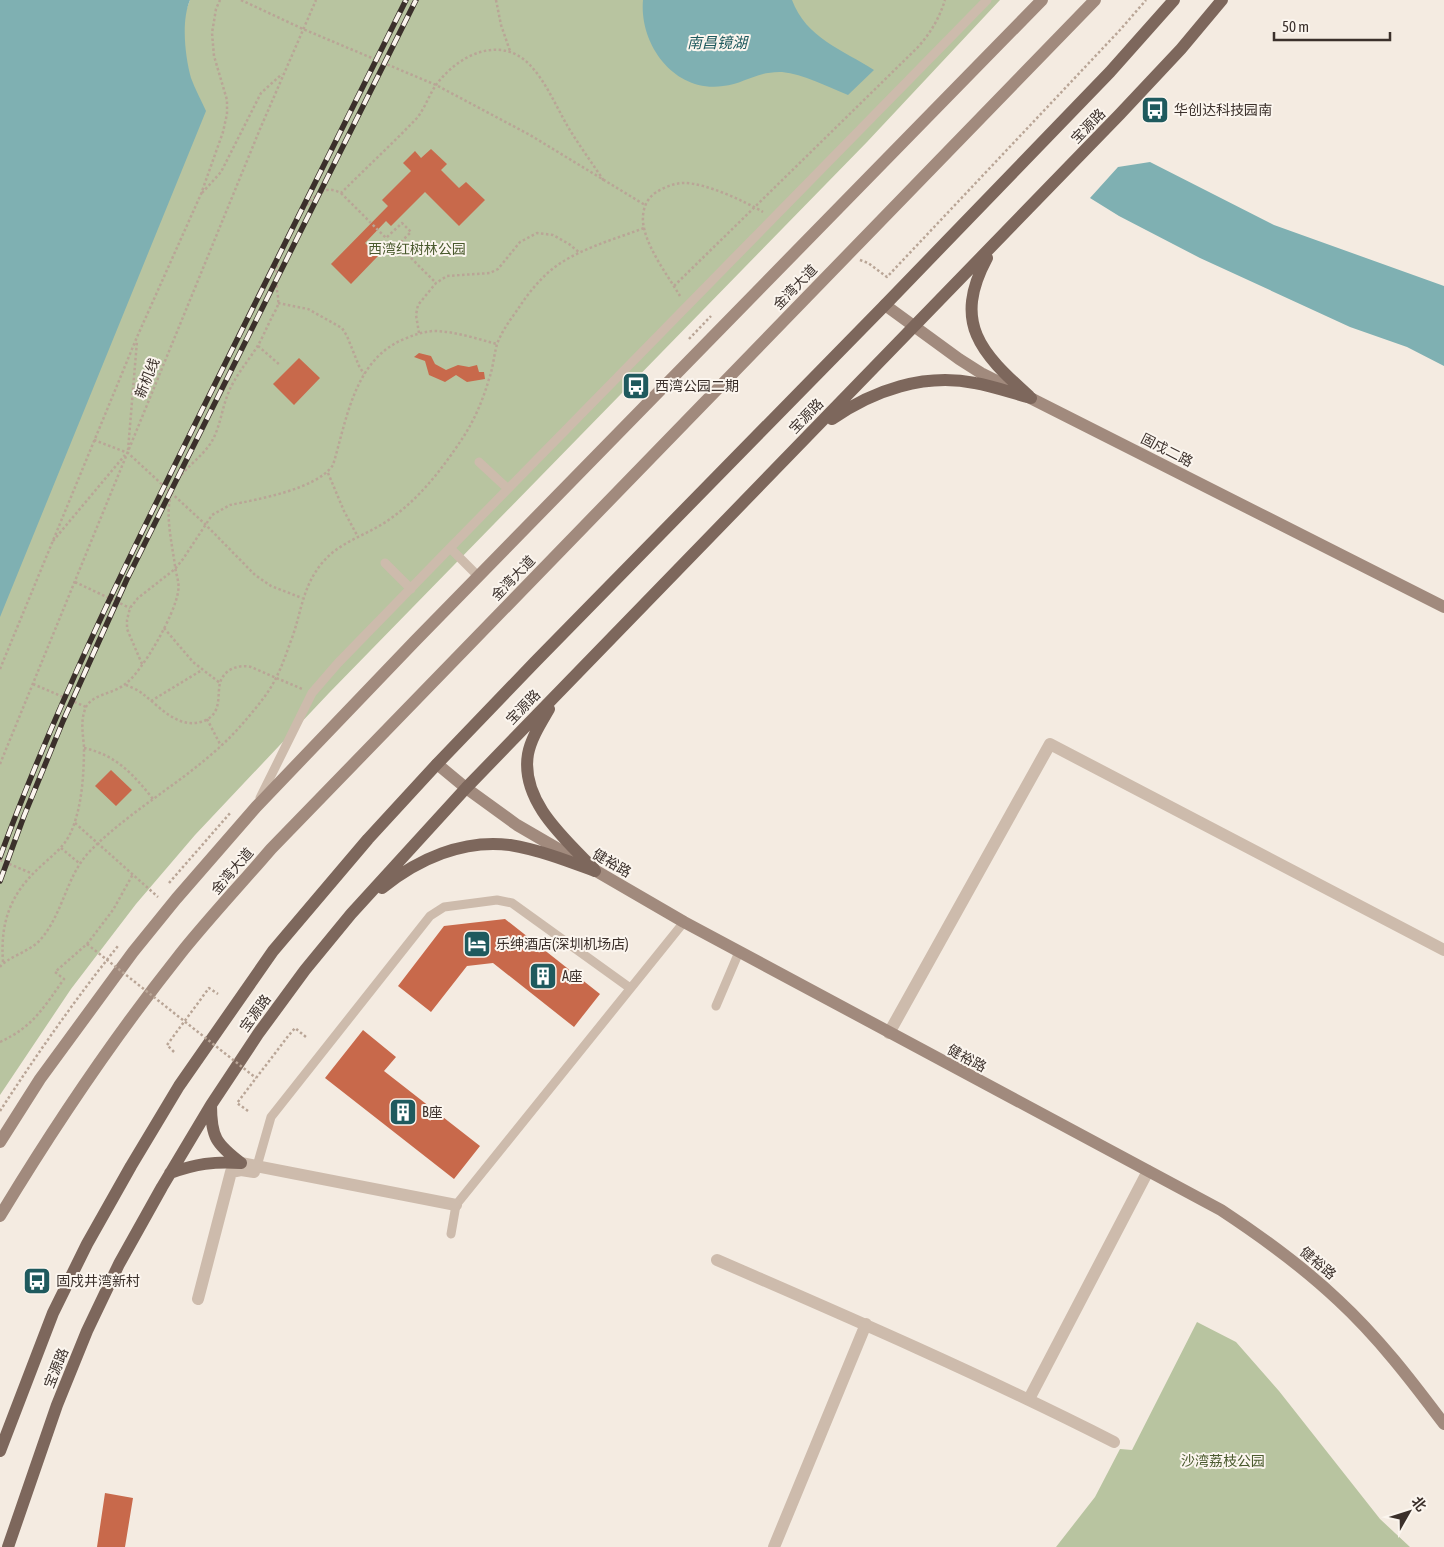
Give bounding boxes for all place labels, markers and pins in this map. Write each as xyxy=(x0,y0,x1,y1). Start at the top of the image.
bus stop icon: 华创达科技园南 xyxy=(1140,95,1170,125)
place label: 华创达科技园南 xyxy=(1174,102,1272,118)
bus stop icon: 西湾公园二期 xyxy=(621,371,651,401)
place label: 西湾公园二期 xyxy=(655,378,739,394)
hotel icon: 乐绅酒店(深圳机场店) xyxy=(462,929,492,959)
place label: 乐绅酒店(深圳机场店) xyxy=(496,936,629,952)
building icon: A座 xyxy=(528,961,558,991)
place label: A座 xyxy=(562,968,583,984)
building icon: B座 xyxy=(388,1097,418,1127)
place label: B座 xyxy=(422,1104,443,1120)
bus stop icon: 固戍井湾新村 xyxy=(22,1266,52,1296)
place label: 固戍井湾新村 xyxy=(56,1273,140,1289)

